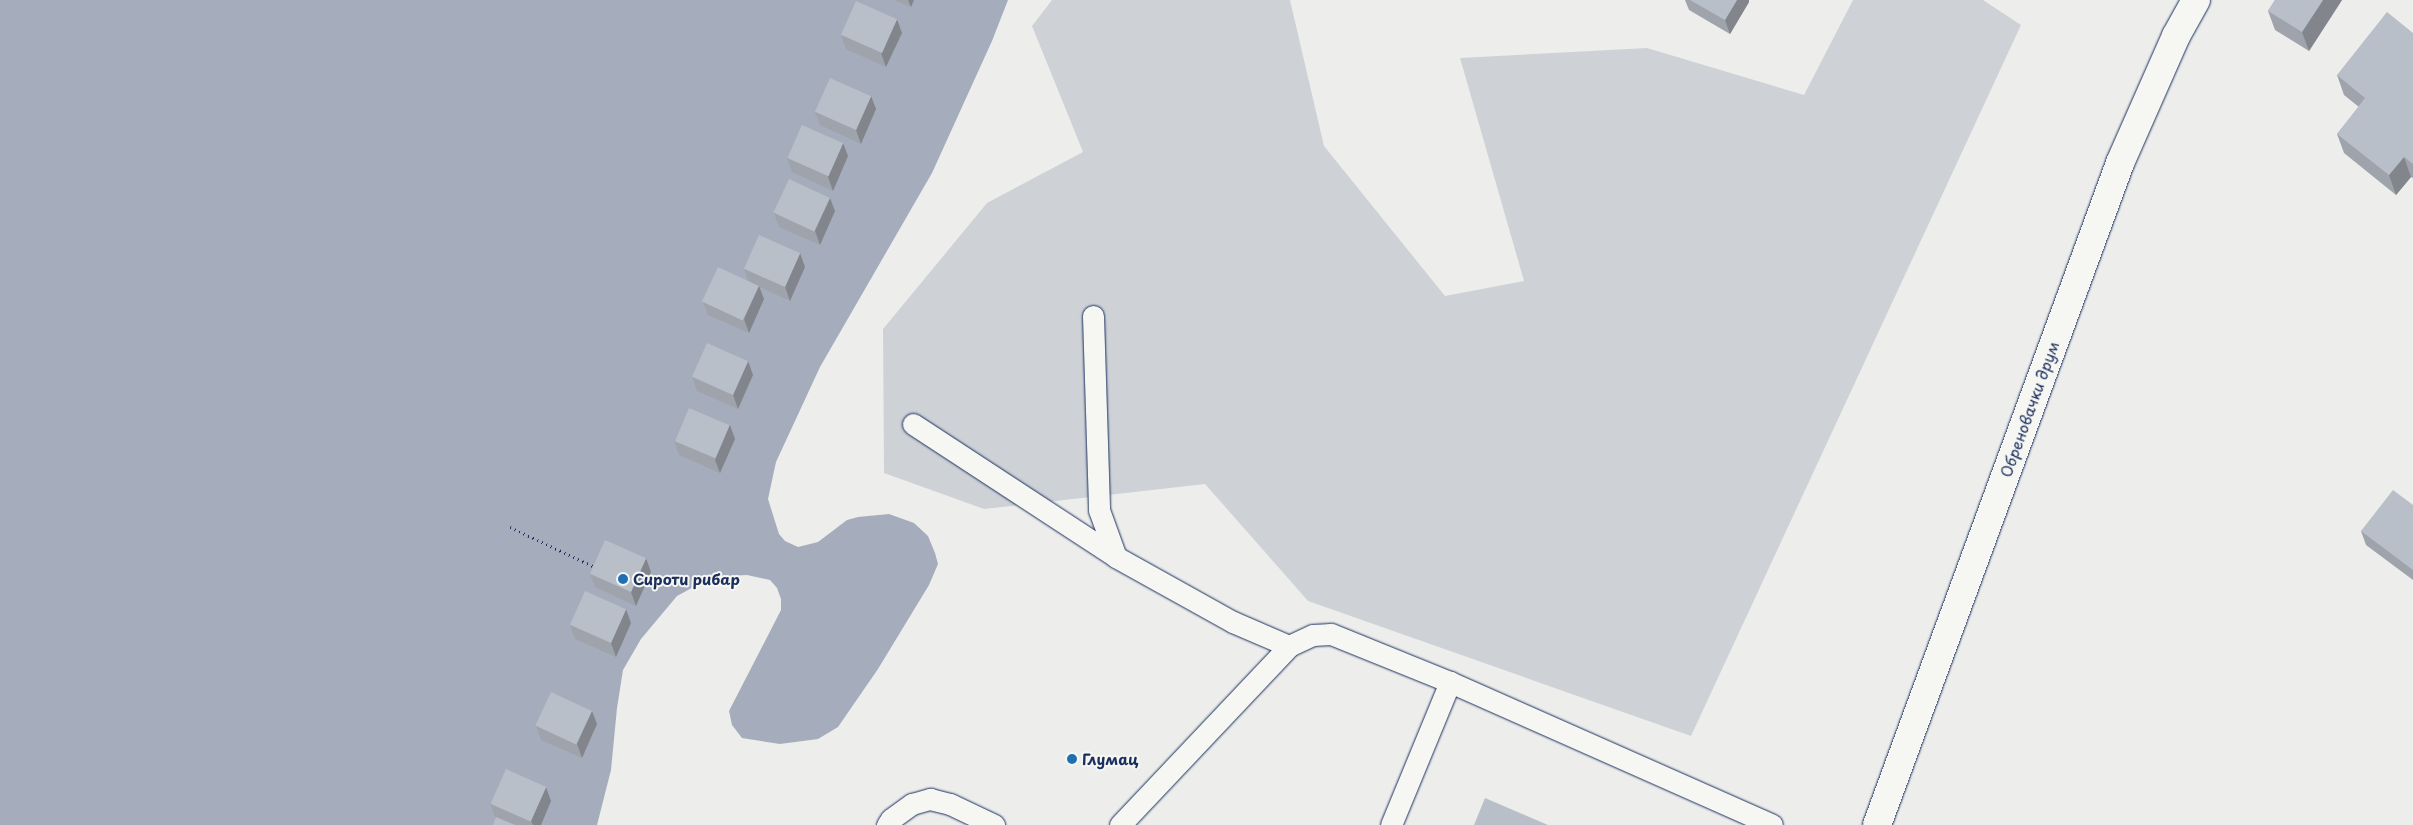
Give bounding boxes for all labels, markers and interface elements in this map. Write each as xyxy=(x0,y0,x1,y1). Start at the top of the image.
street label: Обреновачки друм xyxy=(1996,338,2062,480)
place label: Сироти рибар xyxy=(633,570,740,588)
marker: Сироти рибар xyxy=(617,573,629,585)
place label: Глумац xyxy=(1082,750,1138,768)
marker: Глумац xyxy=(1066,753,1078,765)

